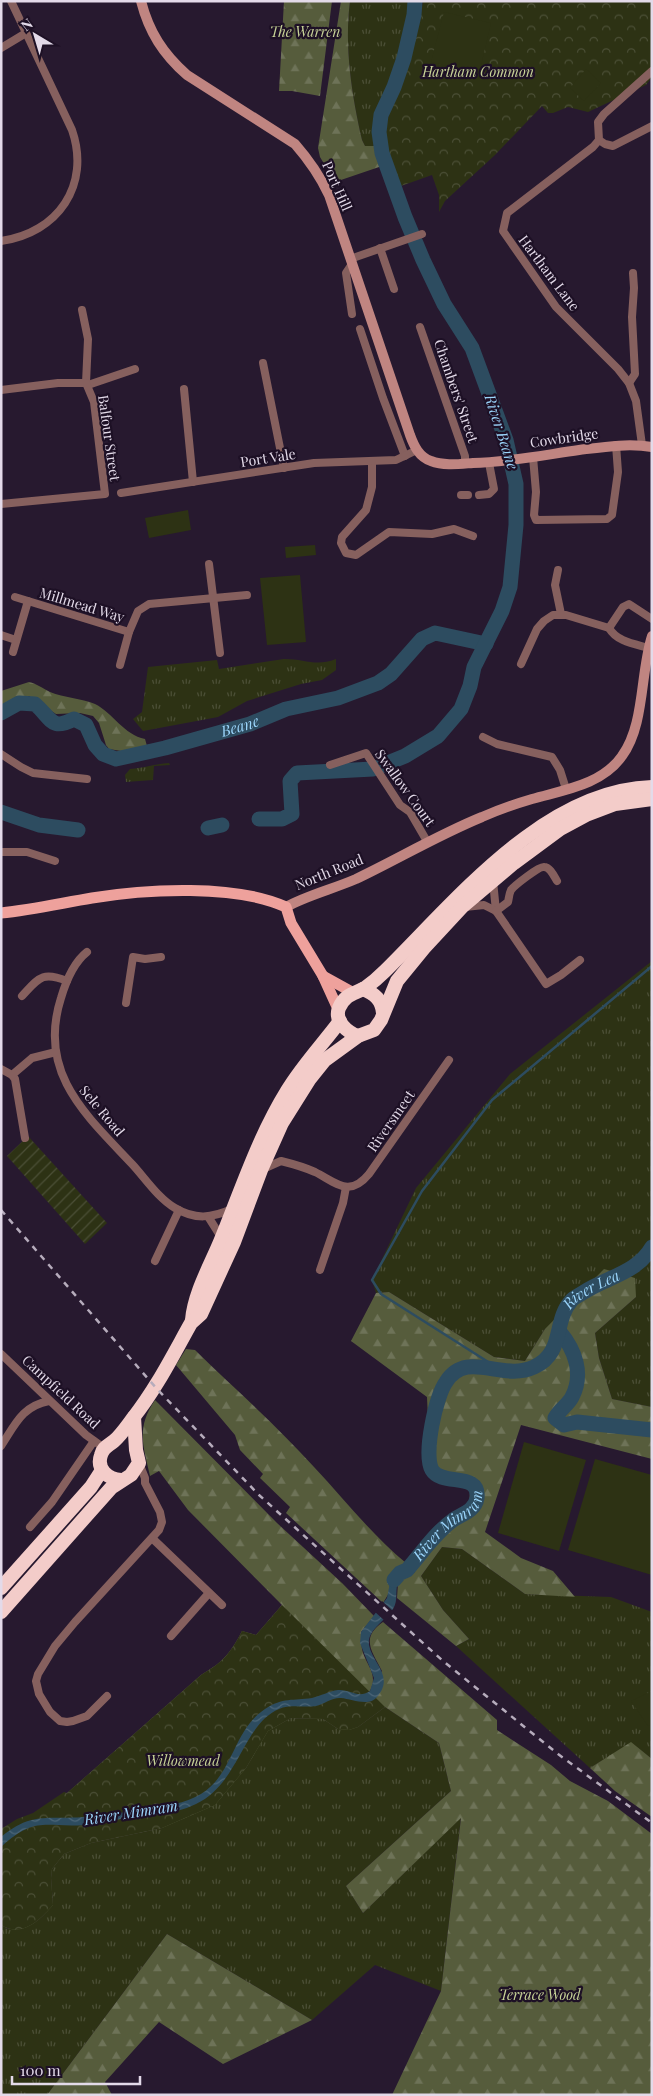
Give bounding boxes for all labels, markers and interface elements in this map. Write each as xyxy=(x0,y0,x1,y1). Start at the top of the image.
north arrow xyxy=(10,10,60,60)
text: N xyxy=(17,14,37,35)
park label: The Warren xyxy=(270,22,340,41)
park label: Hartham Common xyxy=(421,62,534,81)
street label: Port Hill xyxy=(318,158,357,214)
street label: Hartham Lane xyxy=(515,231,584,315)
street label: Chambers' Street xyxy=(430,337,483,446)
water label: River Beane xyxy=(480,391,524,472)
street label: Balfour Street xyxy=(94,394,125,483)
street label: Cowbridge xyxy=(529,423,599,452)
street label: Port Vale xyxy=(239,444,297,471)
street label: Millmead Way xyxy=(37,583,127,626)
water label: Beane xyxy=(217,710,262,741)
street label: Swallow Court xyxy=(371,745,441,831)
street label: North Road xyxy=(292,849,366,894)
street label: Sele Road xyxy=(76,1081,129,1140)
street label: Riversmeet xyxy=(362,1085,419,1155)
water label: River Lea xyxy=(557,1265,623,1313)
street label: Campfield Road xyxy=(18,1350,104,1433)
water label: River Mimram xyxy=(407,1490,486,1565)
park label: Willowmead xyxy=(146,1751,220,1770)
water label: River Mimram xyxy=(81,1795,179,1829)
park label: Terrace Wood xyxy=(499,1985,581,2004)
scale bar xyxy=(12,2054,140,2086)
text: 100 m xyxy=(20,2060,61,2080)

